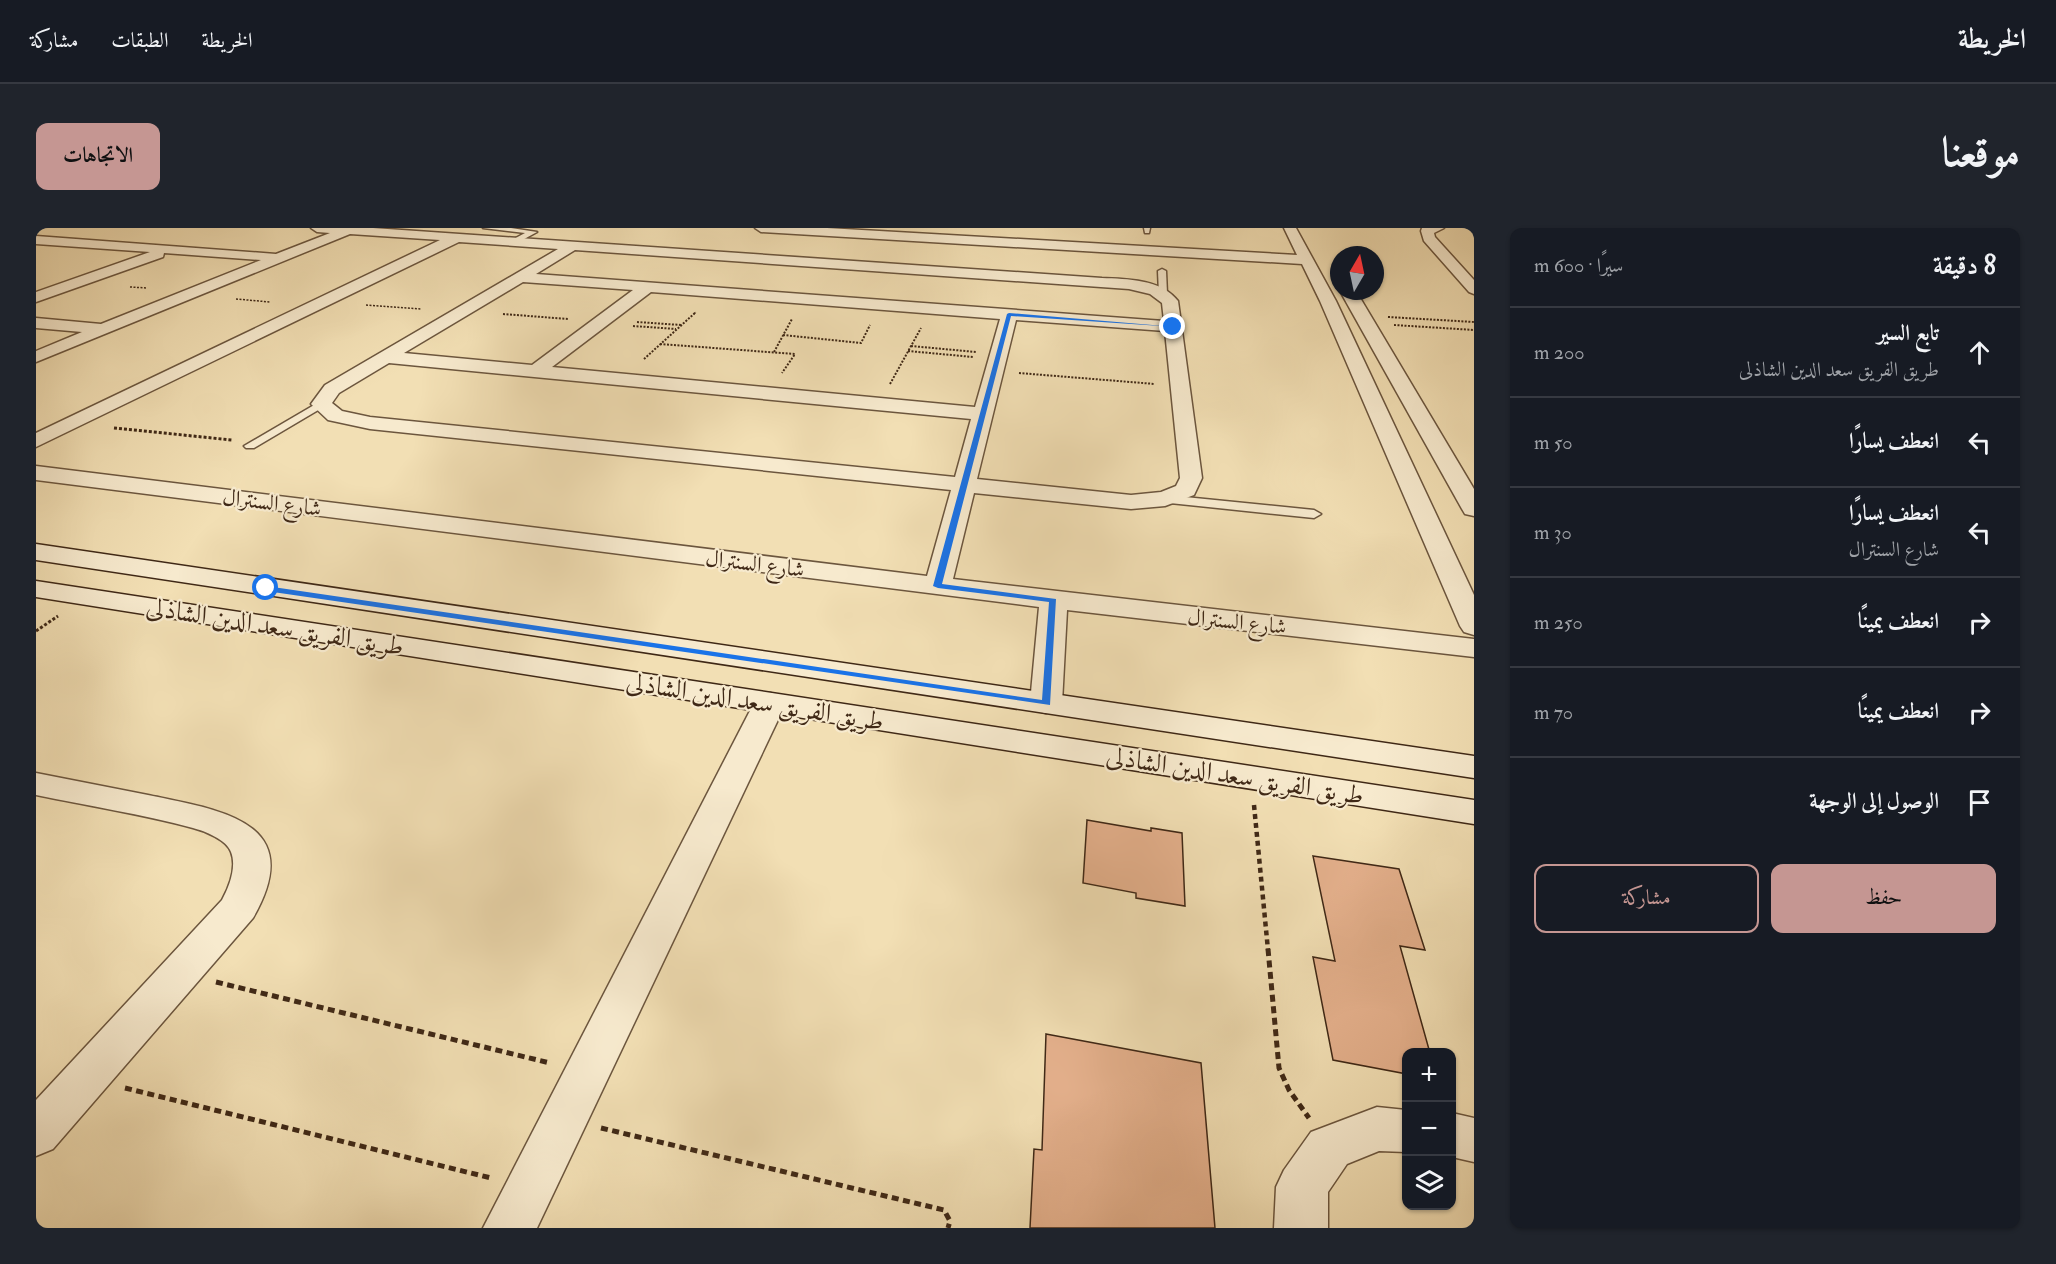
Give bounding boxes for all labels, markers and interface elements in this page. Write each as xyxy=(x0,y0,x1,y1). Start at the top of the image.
text: الخريطة xyxy=(1958,22,2026,57)
text: مشاركة xyxy=(30,27,78,54)
text: الطبقات xyxy=(111,27,168,54)
text: الخريطة xyxy=(201,27,253,54)
button: الاتجاهات xyxy=(36,123,160,190)
text: موقعنا xyxy=(1942,127,2020,179)
north arrow xyxy=(1330,246,1384,300)
text: 8 دقيقة xyxy=(1933,250,1996,282)
text: سيرًا · 600 m xyxy=(1534,253,1623,278)
route end xyxy=(1159,313,1185,339)
text: تابع السير xyxy=(1877,319,1939,347)
icon: ahead xyxy=(1963,336,1996,369)
text: 200 m xyxy=(1534,340,1584,365)
text: طريق الفريق سعد الدين الشاذلى xyxy=(1739,357,1939,382)
icon: left xyxy=(1963,426,1996,459)
text: انعطف يسارًا xyxy=(1849,427,1939,455)
text: 50 m xyxy=(1534,430,1573,455)
street label: شارع السنترال xyxy=(220,483,323,527)
text: انعطف يسارًا xyxy=(1849,499,1939,527)
icon: left xyxy=(1963,516,1996,549)
text: 30 m xyxy=(1534,520,1572,545)
text: شارع السنترال xyxy=(1849,537,1939,562)
street label: شارع السنترال xyxy=(703,544,806,588)
route start xyxy=(252,574,278,600)
street label: طريق الفريق سعد الدين الشاذلى xyxy=(144,591,406,663)
street label: شارع السنترال xyxy=(1186,603,1288,645)
icon: right xyxy=(1963,606,1996,639)
text: انعطف يمينًا xyxy=(1858,607,1939,635)
text: 250 m xyxy=(1534,610,1583,635)
street label: طريق الفريق سعد الدين الشاذلى xyxy=(624,666,886,738)
icon: right xyxy=(1963,696,1996,729)
text: انعطف يمينًا xyxy=(1858,697,1939,725)
text: 70 m xyxy=(1534,700,1573,725)
street label: طريق الفريق سعد الدين الشاذلى xyxy=(1104,740,1366,812)
icon: arrive xyxy=(1963,786,1996,819)
text: الوصول إلى الوجهة xyxy=(1809,787,1939,815)
button: مشاركة xyxy=(1534,864,1759,933)
button: حفظ xyxy=(1771,864,1996,933)
map controls xyxy=(1402,1048,1456,1210)
button: + xyxy=(1402,1048,1456,1102)
button: − xyxy=(1402,1102,1456,1156)
button: layers xyxy=(1402,1156,1456,1210)

